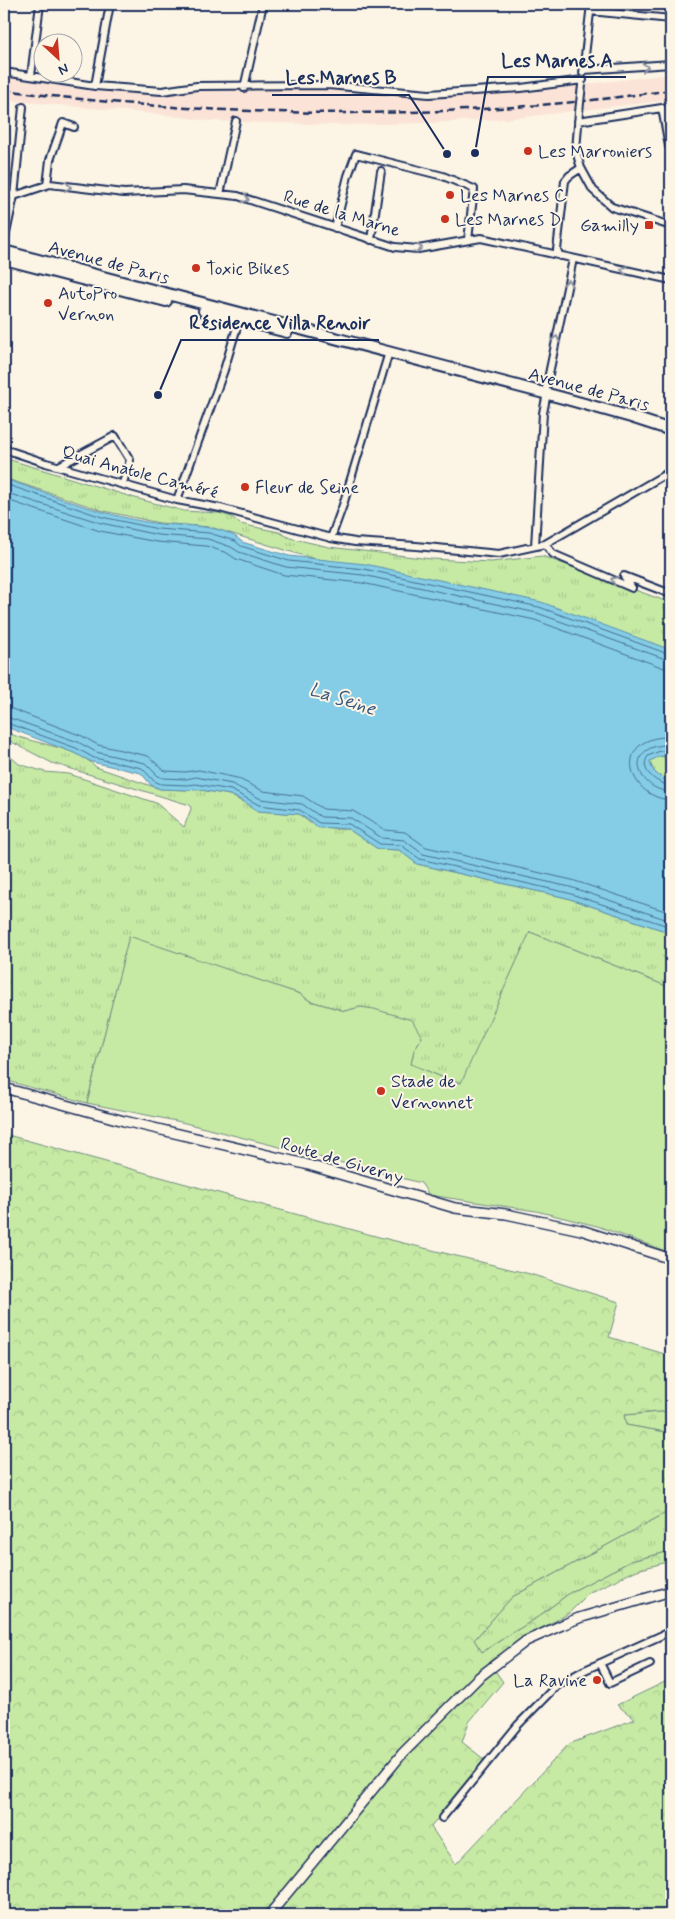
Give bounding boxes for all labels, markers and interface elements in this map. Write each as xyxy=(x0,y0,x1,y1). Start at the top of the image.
north arrow xyxy=(32,32,82,82)
callout: Les Marnes A xyxy=(488,43,626,77)
text: Les Marnes A xyxy=(501,49,613,74)
text: N xyxy=(55,59,71,79)
callout: Les Marnes B xyxy=(272,61,409,95)
one-way arrow xyxy=(641,62,649,73)
text: Les Marnes B xyxy=(285,66,397,91)
place label: Les Marroniers xyxy=(538,140,652,164)
marker: Les Marroniers xyxy=(522,145,534,157)
one-way arrow xyxy=(64,181,72,192)
place label: Les Marnes C xyxy=(460,184,567,208)
street label: Rue de la Marne xyxy=(280,185,403,243)
marker: Les Marnes C xyxy=(444,189,456,201)
one-way arrow xyxy=(242,194,250,204)
place label: Les Marnes D xyxy=(455,208,561,232)
marker: Les Marnes D xyxy=(439,213,451,225)
place label: Gamilly xyxy=(580,214,639,238)
marker: Gamilly xyxy=(643,219,655,231)
street label: Avenue de Paris xyxy=(46,235,172,291)
one-way arrow xyxy=(415,243,423,254)
place label: Toxic Bikes xyxy=(206,257,289,281)
marker: Toxic Bikes xyxy=(190,262,202,274)
one-way arrow xyxy=(619,265,628,276)
one-way arrow xyxy=(562,279,573,287)
place label: AutoPro Vernon xyxy=(58,282,117,327)
marker: AutoPro Vernon xyxy=(42,297,54,309)
callout: Résidence Villa Renoir xyxy=(181,306,379,340)
text: Résidence Villa Renoir xyxy=(189,311,371,336)
one-way arrow xyxy=(550,334,561,343)
street label: Avenue de Paris xyxy=(526,362,652,418)
street label: Quai Anatole Caméré xyxy=(59,441,220,505)
place label: Fleur de Seine xyxy=(255,476,359,500)
marker: Fleur de Seine xyxy=(239,481,251,493)
one-way arrow xyxy=(610,576,619,587)
water label: La Seine xyxy=(306,677,380,722)
place label: Stade de Vernonnet xyxy=(391,1070,474,1115)
marker: Stade de Vernonnet xyxy=(375,1085,387,1097)
street label: Route de Giverny xyxy=(278,1132,406,1190)
place label: La Ravine xyxy=(513,1669,587,1693)
marker: La Ravine xyxy=(591,1674,603,1686)

